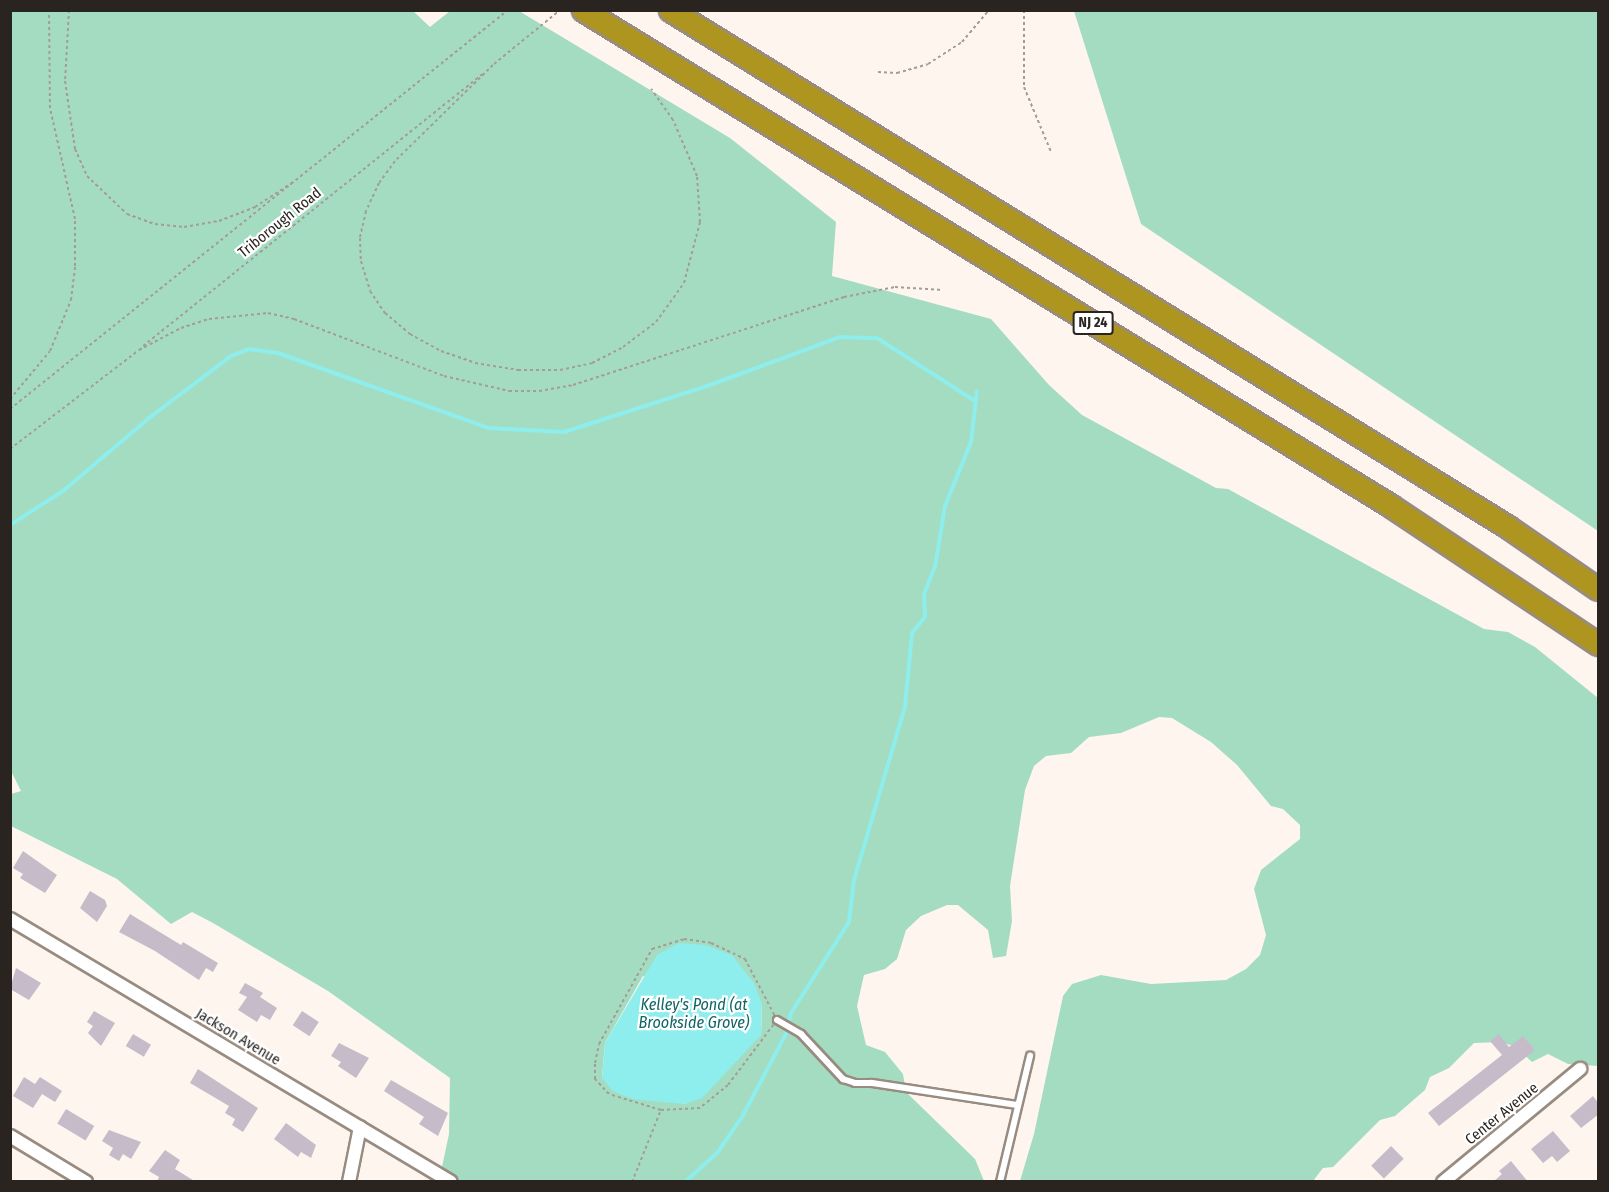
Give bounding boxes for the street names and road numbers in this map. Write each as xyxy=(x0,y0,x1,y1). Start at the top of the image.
street label: Triborough Road xyxy=(235,184,325,262)
road number: NJ 24 xyxy=(1072,312,1114,334)
street label: Jackson Avenue xyxy=(192,1005,284,1069)
street label: Center Avenue xyxy=(1462,1079,1542,1149)

